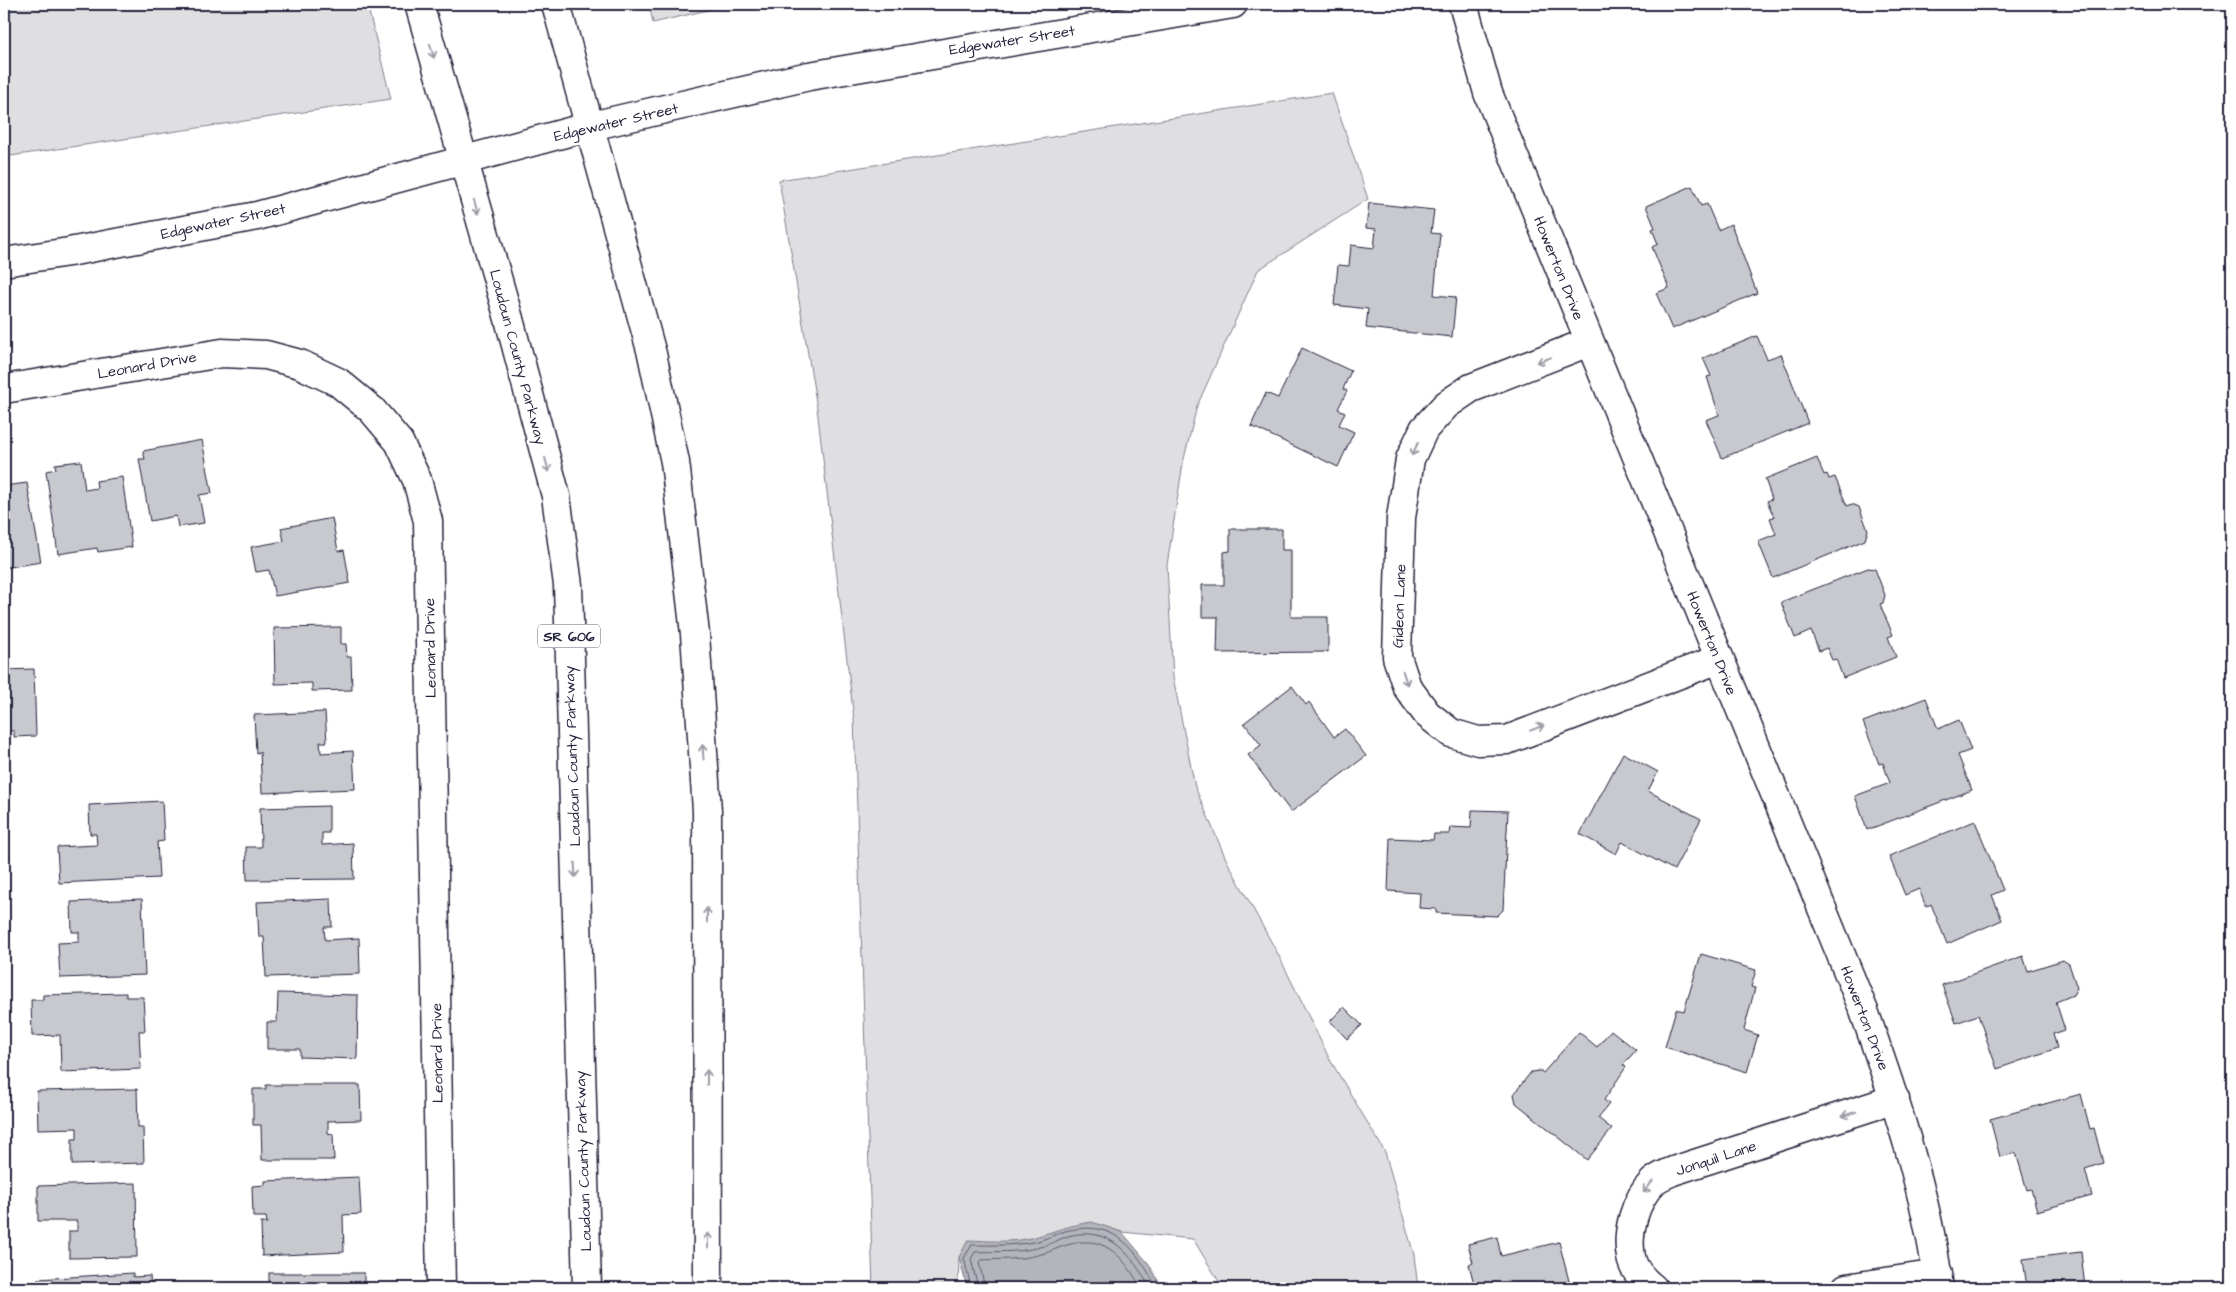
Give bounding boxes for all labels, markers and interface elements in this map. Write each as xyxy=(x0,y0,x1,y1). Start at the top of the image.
street label: Edgewater Street xyxy=(948,20,1077,62)
one-way arrow xyxy=(428,42,437,58)
street label: Edgewater Street xyxy=(552,98,681,148)
street label: Edgewater Street xyxy=(159,198,288,246)
one-way arrow xyxy=(472,199,482,215)
street label: Howerton Drive xyxy=(1528,213,1589,323)
street label: Loudoun County Parkway xyxy=(483,267,551,447)
street label: Leonard Drive xyxy=(96,346,198,385)
one-way arrow xyxy=(1537,356,1552,365)
one-way arrow xyxy=(1410,441,1419,456)
one-way arrow xyxy=(543,457,553,473)
street label: Gideon Lane xyxy=(1388,564,1411,648)
street label: Howerton Drive xyxy=(1681,588,1742,698)
street label: Leonard Drive xyxy=(419,598,442,698)
road number: SR 606 xyxy=(538,624,600,648)
street label: Loudoun County Parkway xyxy=(559,665,587,847)
one-way arrow xyxy=(1400,670,1410,686)
one-way arrow xyxy=(1529,723,1544,733)
one-way arrow xyxy=(699,744,708,760)
one-way arrow xyxy=(571,862,580,878)
one-way arrow xyxy=(702,907,712,923)
street label: Howerton Drive xyxy=(1835,963,1894,1073)
street label: Leonard Drive xyxy=(426,1003,449,1103)
one-way arrow xyxy=(702,1069,712,1086)
street label: Loudoun County Parkway xyxy=(570,1070,598,1252)
one-way arrow xyxy=(1841,1110,1857,1120)
street label: Jonquil Lane xyxy=(1673,1136,1759,1181)
one-way arrow xyxy=(1643,1180,1654,1193)
one-way arrow xyxy=(703,1232,713,1248)

